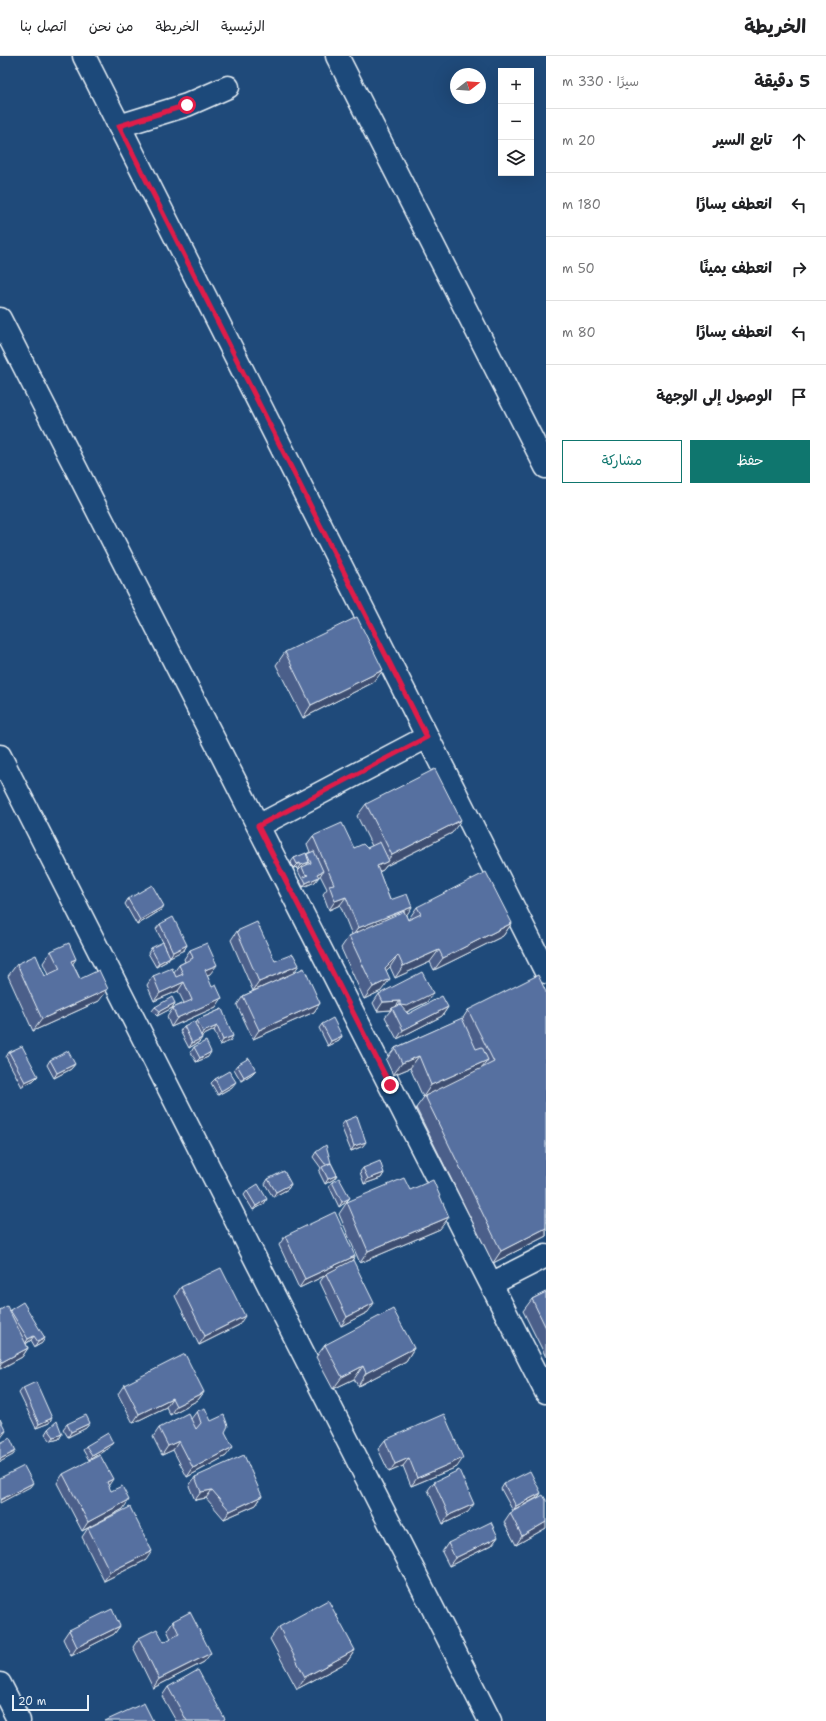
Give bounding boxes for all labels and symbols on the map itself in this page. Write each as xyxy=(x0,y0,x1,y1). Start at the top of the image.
north arrow xyxy=(450,68,486,104)
route start xyxy=(178,96,196,114)
route end xyxy=(381,1076,399,1094)
scale bar xyxy=(12,1693,89,1712)

